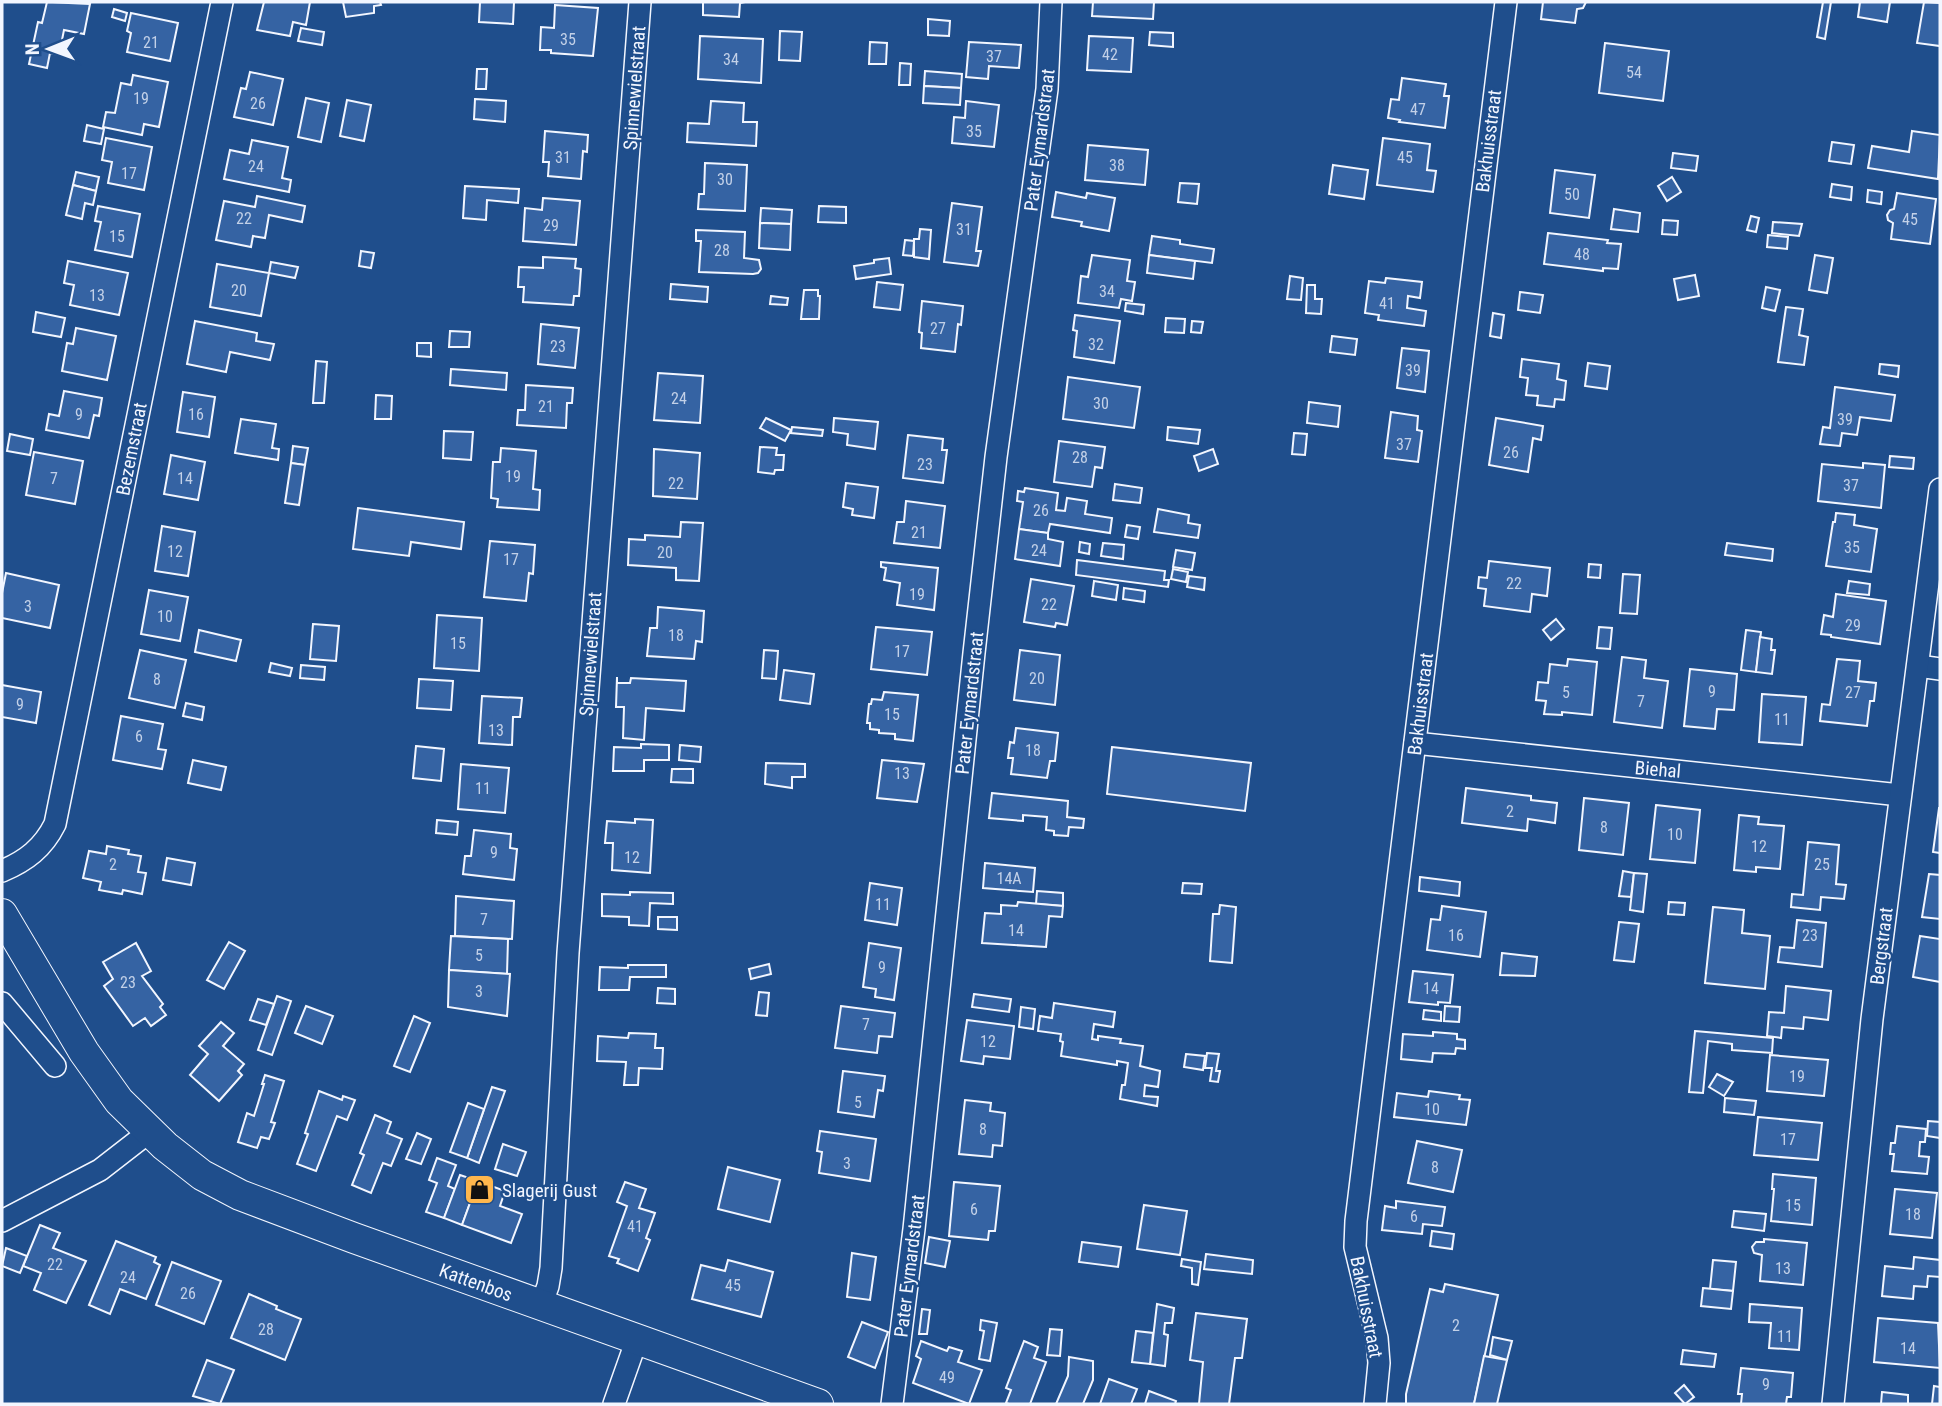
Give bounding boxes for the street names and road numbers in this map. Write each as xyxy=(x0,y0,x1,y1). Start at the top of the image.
street label: Spinnewielstraat xyxy=(619,25,650,151)
street label: Pater Eymardstraat xyxy=(1019,68,1060,213)
street label: Bakhuisstraat xyxy=(1471,89,1506,194)
street label: Bezemstraat xyxy=(111,401,152,498)
street label: Spinnewielstraat xyxy=(575,591,606,717)
street label: Pater Eymardstraat xyxy=(951,631,988,776)
street label: Bakhuisstraat xyxy=(1403,652,1438,757)
street label: Biehal xyxy=(1634,756,1682,783)
street label: Bergstraat xyxy=(1865,906,1898,986)
street label: Pater Eymardstraat xyxy=(889,1194,930,1339)
street label: Bakhuisstraat xyxy=(1345,1254,1388,1360)
street label: Kattenbos xyxy=(436,1259,516,1306)

